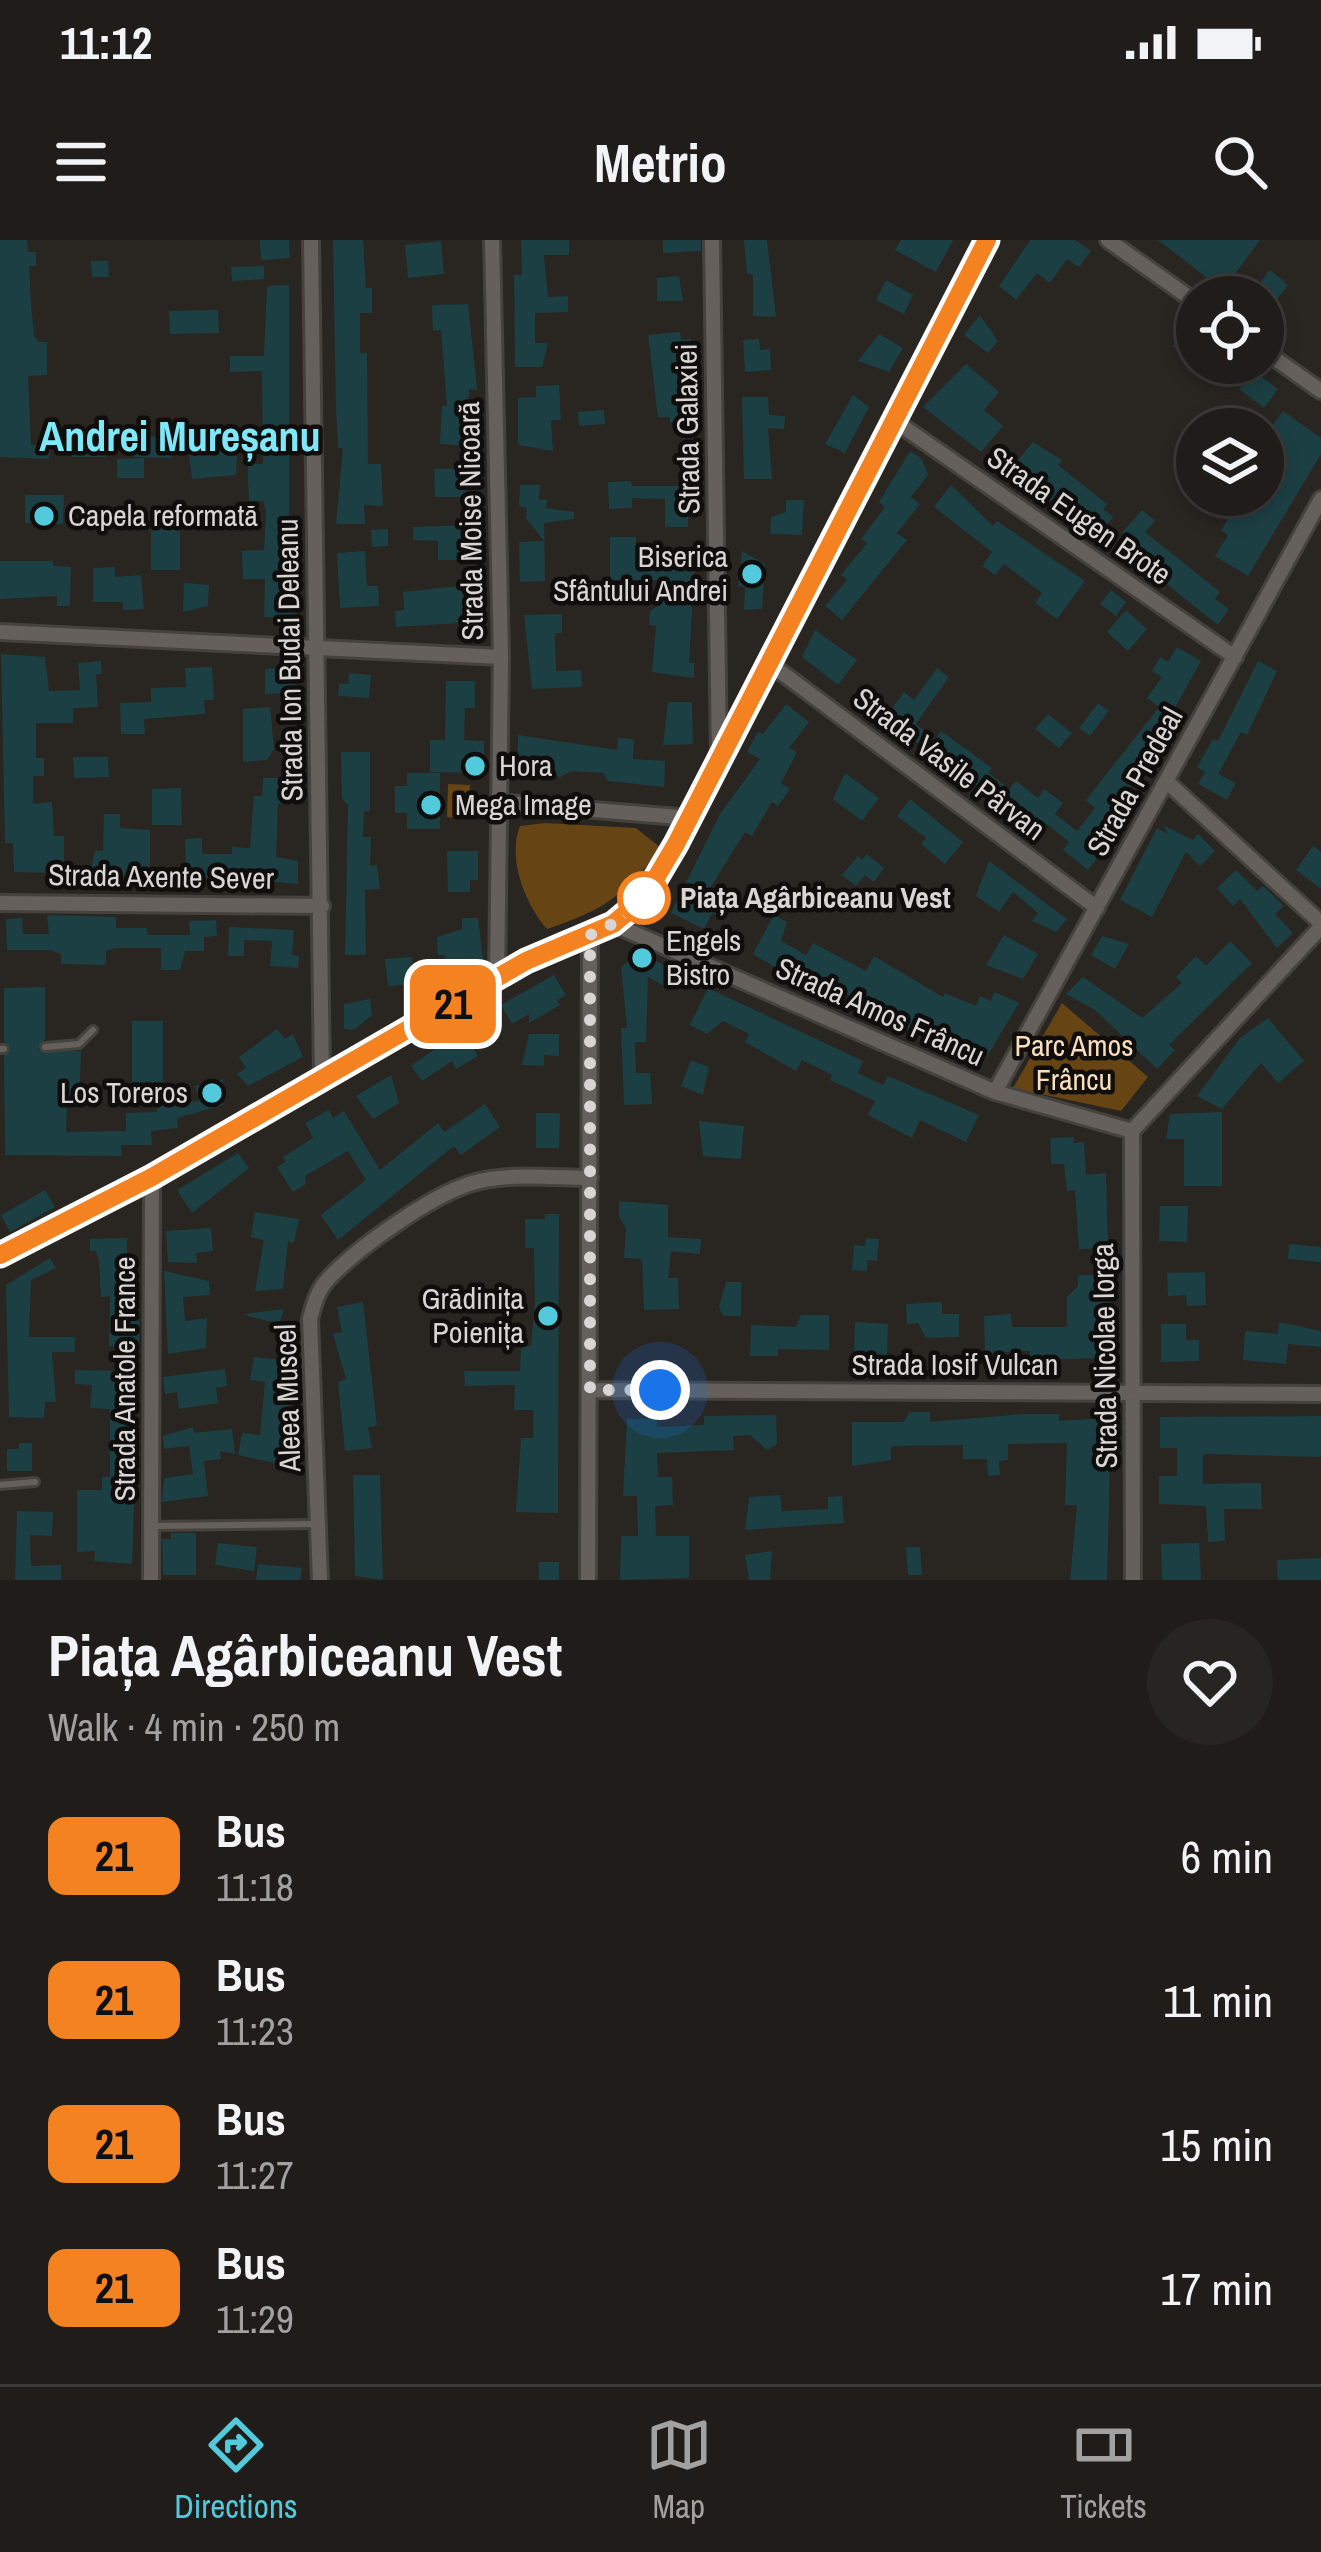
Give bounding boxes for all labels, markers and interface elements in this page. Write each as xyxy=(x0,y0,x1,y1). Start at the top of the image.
text: 11:12 xyxy=(60,12,152,73)
text: Metrio xyxy=(594,126,727,199)
icon: menu xyxy=(48,129,114,195)
icon: search xyxy=(1207,129,1273,195)
map controls xyxy=(1176,276,1284,516)
button: locate xyxy=(1176,276,1284,384)
street label: Strada Galaxiei xyxy=(666,343,708,515)
street label: Strada Moise Nicoară xyxy=(448,401,492,641)
district label: Andrei Mureșanu xyxy=(39,408,321,464)
button: layers xyxy=(1176,408,1284,516)
street label: Strada Eugen Brote xyxy=(980,437,1180,594)
place label: Capela reformată xyxy=(68,495,258,535)
marker: Capela reformată xyxy=(31,503,57,529)
street label: Strada Ion Budai Deleanu xyxy=(267,518,311,802)
place label: Biserica Sfântului Andrei xyxy=(553,536,728,610)
marker: Biserica Sfântului Andrei xyxy=(739,561,765,587)
street label: Strada Vasile Pârvan xyxy=(845,678,1054,849)
street label: Strada Predeal xyxy=(1077,700,1191,863)
place label: Hora xyxy=(499,745,553,785)
marker: Hora xyxy=(462,753,488,779)
place label: Mega Image xyxy=(455,784,592,824)
marker: Mega Image xyxy=(418,792,444,818)
street label: Strada Axente Sever xyxy=(48,854,275,898)
marker: Piața Agârbiceanu Vest xyxy=(619,873,669,923)
place label: Piața Agârbiceanu Vest xyxy=(680,877,951,917)
place label: Engels Bistro xyxy=(666,920,741,994)
marker: Engels Bistro xyxy=(629,945,655,971)
street label: Strada Amos Frâncu xyxy=(770,947,991,1075)
line badge: 21 xyxy=(399,965,507,1043)
text: 21 xyxy=(434,976,472,1032)
park label: Parc Amos Frâncu xyxy=(1015,1025,1133,1099)
place label: Los Toreros xyxy=(60,1072,188,1112)
marker: Los Toreros xyxy=(199,1080,225,1106)
street label: Strada Nicolae Iorga xyxy=(1082,1243,1126,1469)
street label: Strada Anatole France xyxy=(104,1257,144,1501)
place label: Grădinița Poienița xyxy=(421,1278,524,1352)
marker: Grădinița Poienița xyxy=(535,1303,561,1329)
street label: Aleea Muscel xyxy=(264,1324,310,1474)
street label: Strada Iosif Vulcan xyxy=(852,1344,1058,1384)
your location xyxy=(630,1360,690,1420)
text: Piața Agârbiceanu Vest xyxy=(48,1617,562,1694)
button: heart xyxy=(1147,1619,1273,1745)
text: Walk · 4 min · 250 m xyxy=(48,1701,340,1753)
text: Bus xyxy=(216,1800,286,1861)
text: 6 min xyxy=(1181,1826,1273,1887)
text: 21 xyxy=(95,1828,133,1884)
text: 11:18 xyxy=(216,1861,294,1913)
text: Bus xyxy=(216,1944,286,2005)
text: 11 min xyxy=(1163,1970,1273,2031)
text: 21 xyxy=(95,1972,133,2028)
text: 11:23 xyxy=(216,2005,294,2057)
text: Bus xyxy=(216,2088,286,2149)
text: 15 min xyxy=(1160,2114,1273,2175)
text: 21 xyxy=(95,2116,133,2172)
text: 11:27 xyxy=(216,2149,294,2201)
text: Bus xyxy=(216,2232,286,2293)
text: 17 min xyxy=(1160,2258,1273,2319)
text: 21 xyxy=(95,2260,133,2316)
text: 11:29 xyxy=(216,2293,294,2345)
tab: Directions xyxy=(174,2412,298,2528)
tab: Map xyxy=(646,2412,712,2528)
tab: Tickets xyxy=(1060,2412,1147,2528)

